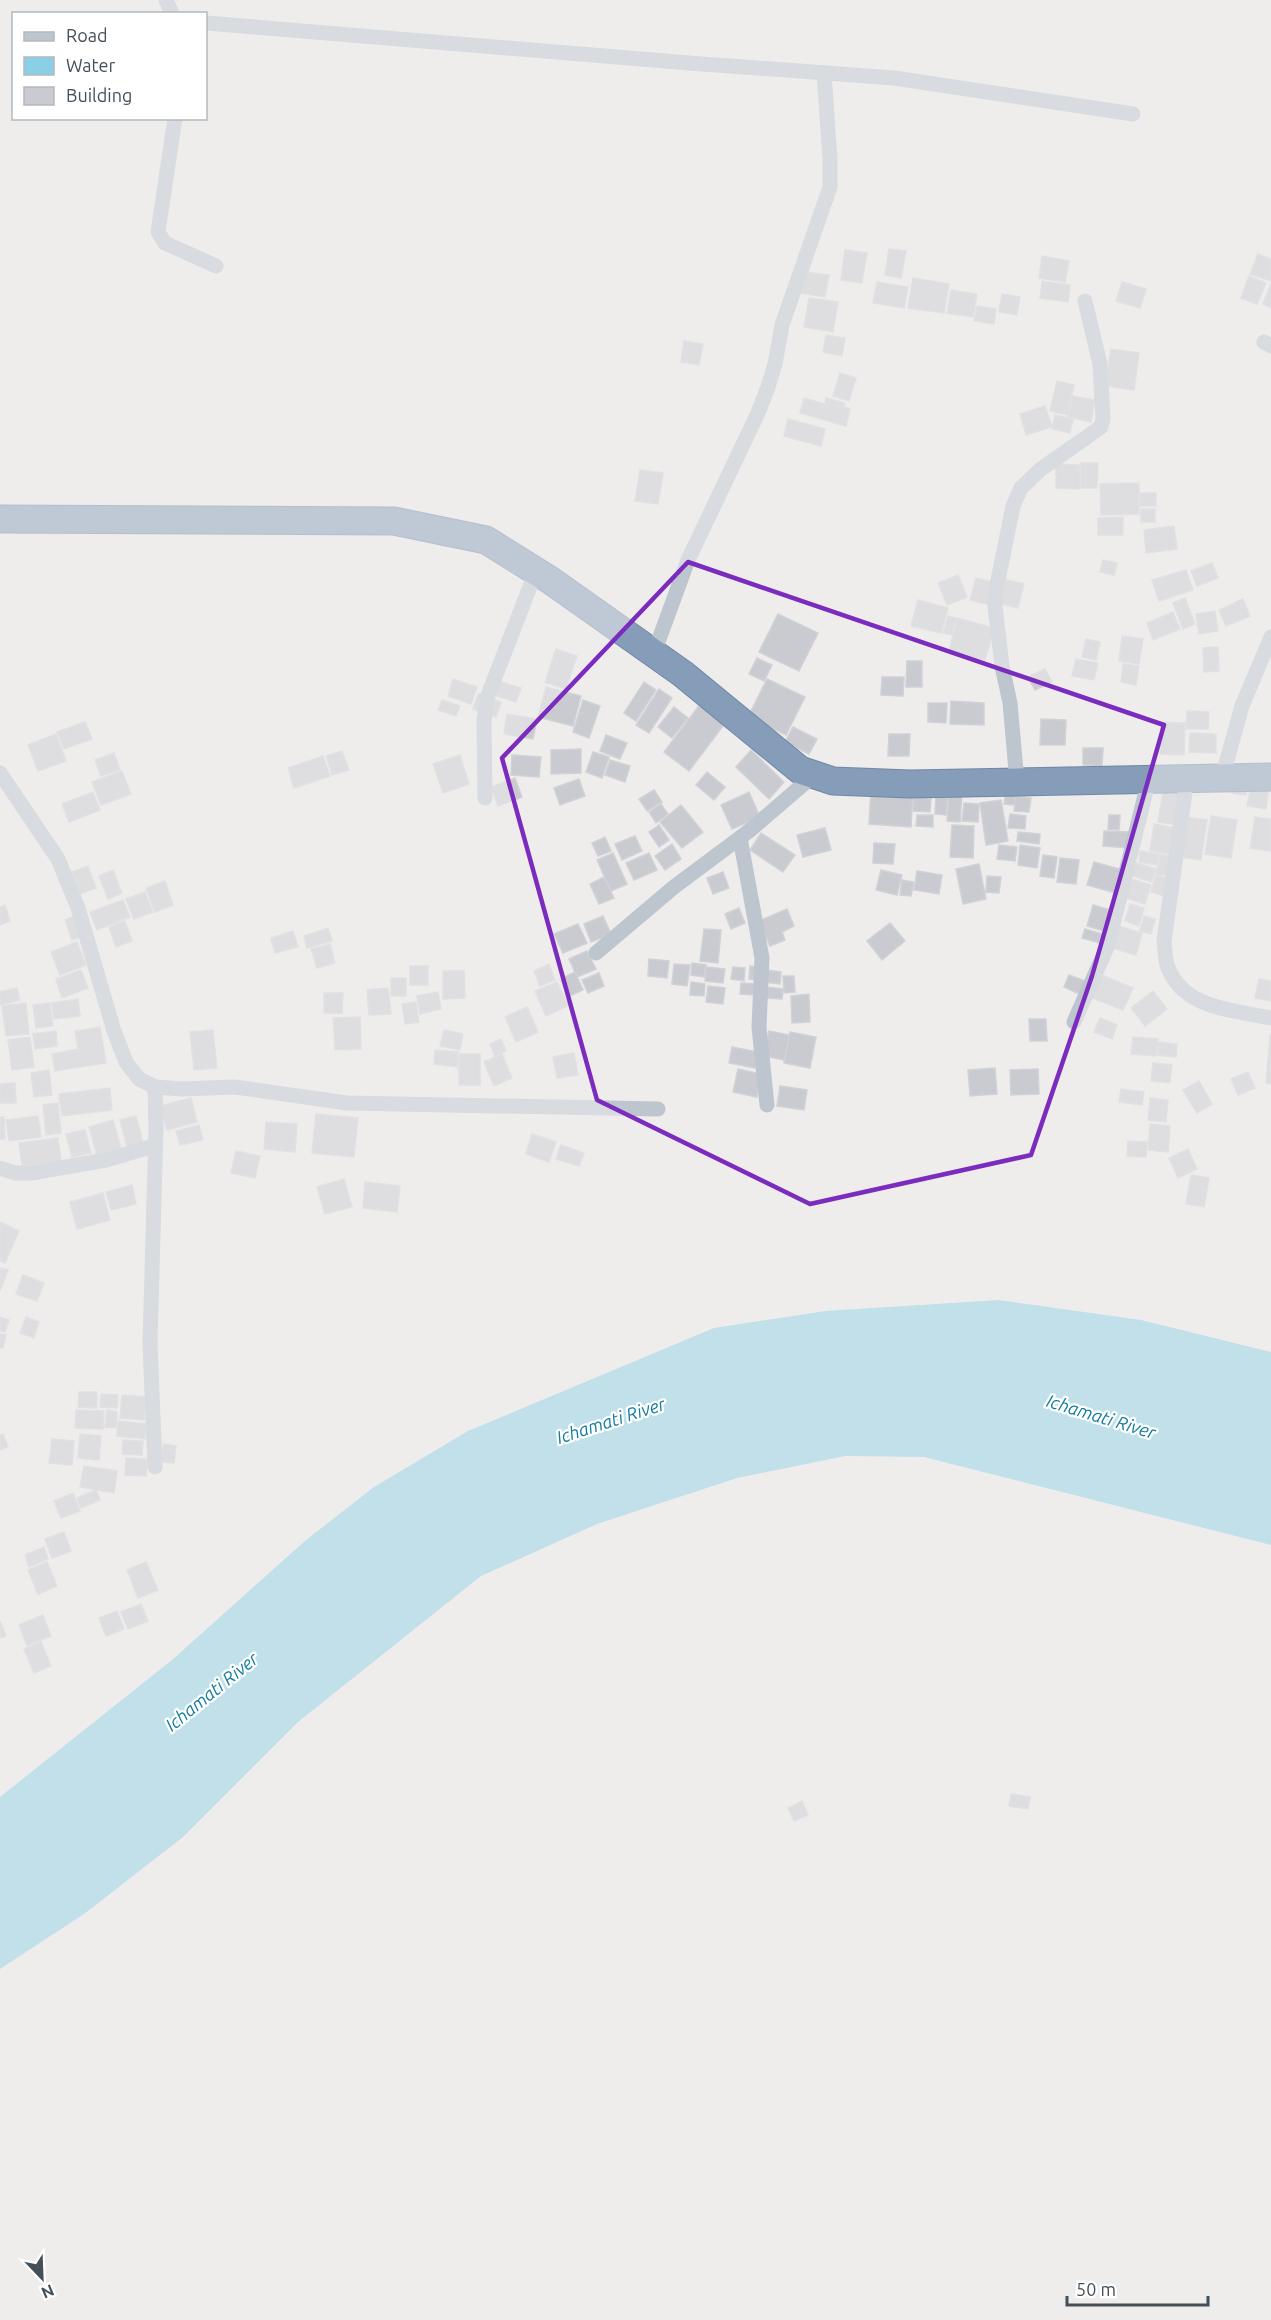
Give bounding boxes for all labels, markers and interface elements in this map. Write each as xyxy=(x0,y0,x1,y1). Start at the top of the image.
legend xyxy=(12,12,207,120)
text: Road xyxy=(66,25,108,45)
text: Water xyxy=(66,55,116,75)
text: Building xyxy=(66,85,132,105)
water label: Ichamati River xyxy=(1044,1390,1159,1442)
water label: Ichamati River xyxy=(554,1393,669,1447)
water label: Ichamati River xyxy=(161,1647,262,1735)
north arrow xyxy=(12,2248,72,2308)
scale bar xyxy=(1067,2269,1208,2307)
text: 50 m xyxy=(1076,2279,1116,2299)
text: N xyxy=(39,2281,57,2302)

